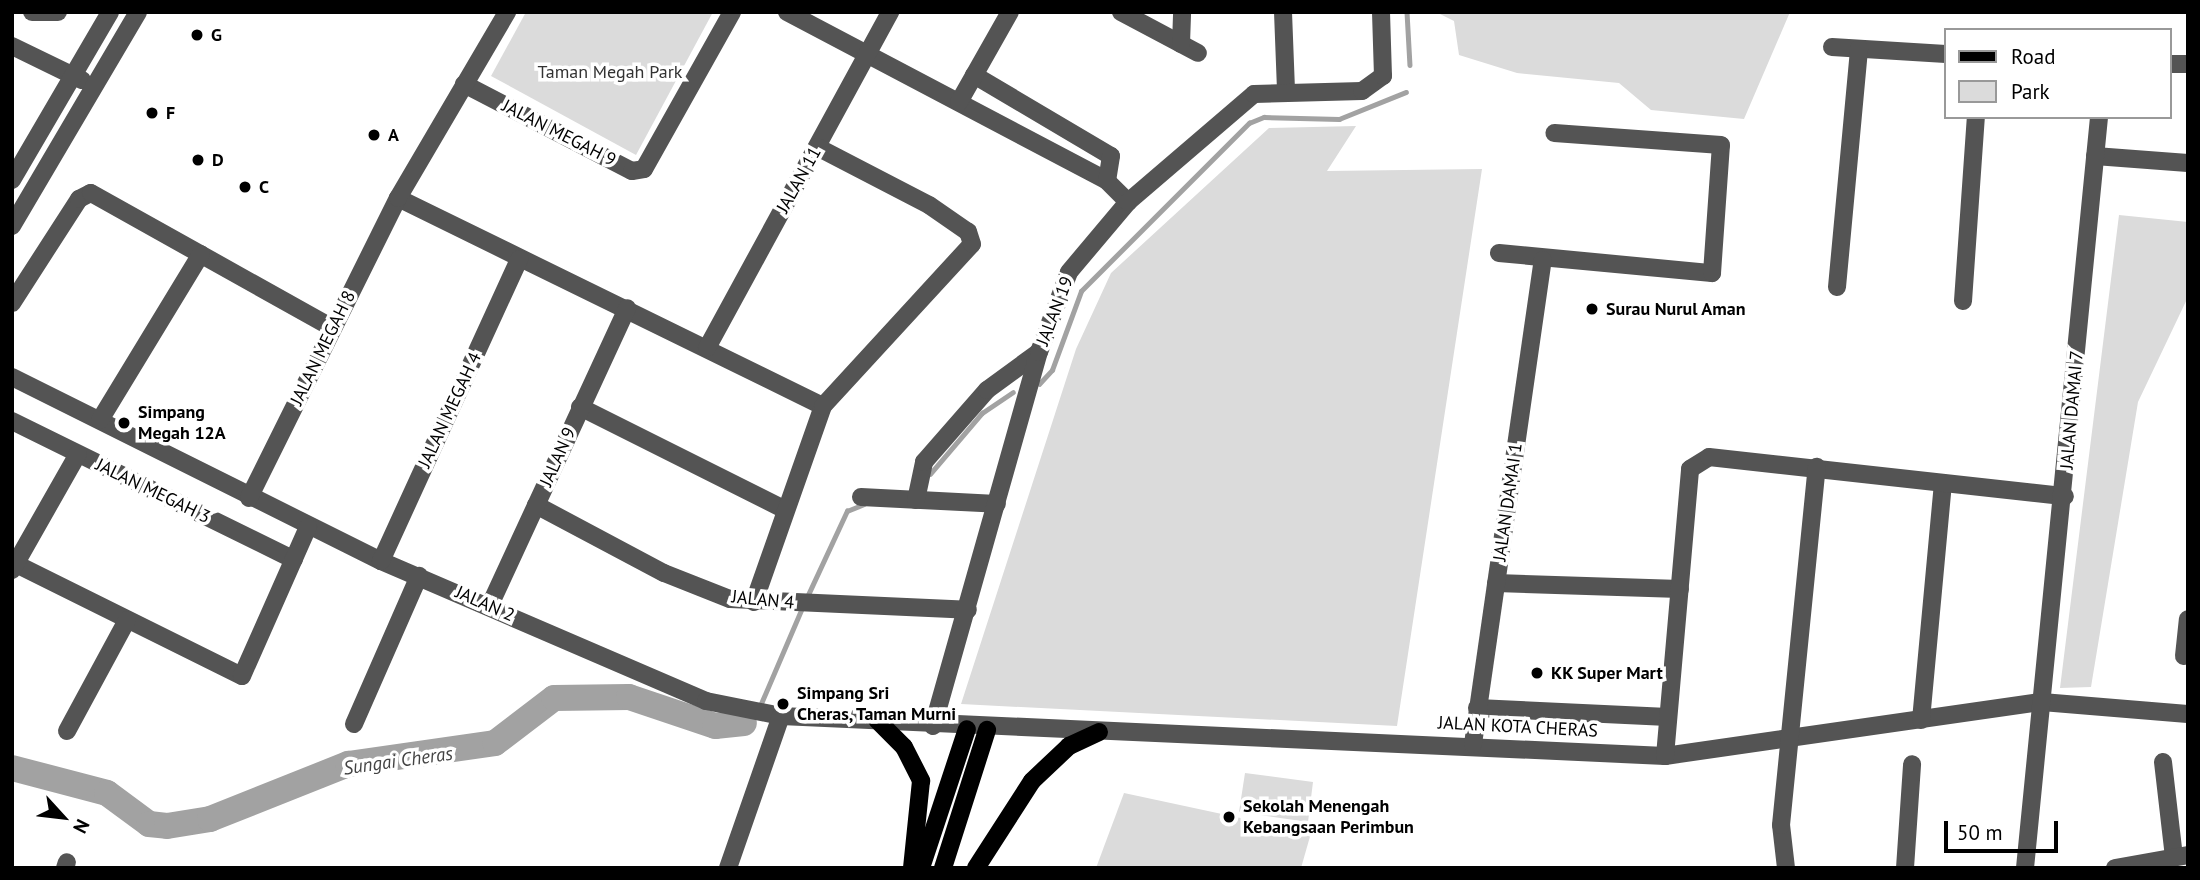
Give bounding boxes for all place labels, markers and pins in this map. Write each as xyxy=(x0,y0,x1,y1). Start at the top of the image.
place label: G xyxy=(211,24,222,46)
marker: G xyxy=(189,27,205,43)
place label: F xyxy=(166,102,175,124)
marker: F xyxy=(144,105,160,121)
place label: A xyxy=(388,124,399,146)
marker: A xyxy=(366,127,382,143)
place label: D xyxy=(212,149,224,171)
marker: D xyxy=(190,152,206,168)
place label: C xyxy=(259,176,269,198)
marker: C xyxy=(237,179,253,195)
place label: Surau Nurul Aman xyxy=(1606,298,1746,320)
marker: Surau Nurul Aman xyxy=(1584,301,1600,317)
place label: Simpang Megah 12A xyxy=(138,402,226,444)
marker: Simpang Megah 12A xyxy=(116,415,132,431)
place label: KK Super Mart xyxy=(1551,662,1663,684)
marker: KK Super Mart xyxy=(1529,665,1545,681)
place label: Simpang Sri Cheras, Taman Murni xyxy=(797,683,958,726)
marker: Simpang Sri Cheras, Taman Murni xyxy=(775,696,791,712)
place label: Sekolah Menengah Kebangsaan Perimbun xyxy=(1243,796,1414,838)
marker: Sekolah Menengah Kebangsaan Perimbun xyxy=(1221,809,1237,825)

